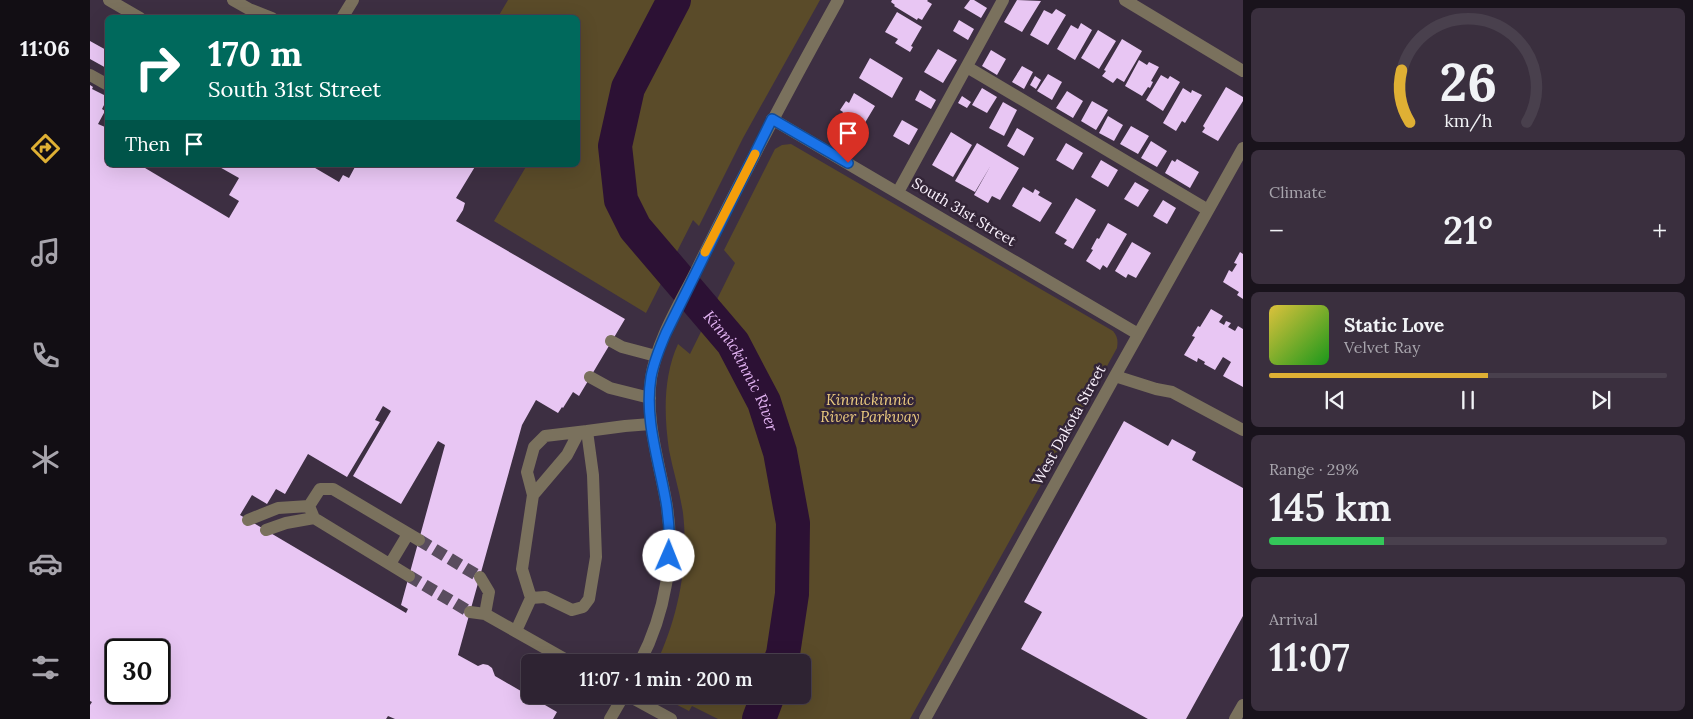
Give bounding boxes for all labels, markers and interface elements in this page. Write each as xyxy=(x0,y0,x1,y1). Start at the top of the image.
text: 170 m xyxy=(208,31,302,76)
text: 11:06 xyxy=(20,34,70,62)
icon: right xyxy=(125,35,190,100)
text: 26 xyxy=(1439,49,1497,115)
text: South 31st Street xyxy=(208,75,381,103)
text: km/h xyxy=(1444,109,1492,132)
pin xyxy=(827,112,869,163)
icon: arrive xyxy=(834,119,862,147)
icon: arrive xyxy=(180,130,208,158)
icon: directions xyxy=(28,131,63,166)
text: Then xyxy=(125,132,170,156)
street label: South 31st Street xyxy=(909,173,1020,250)
text: Climate xyxy=(1269,182,1326,202)
text: 21° xyxy=(1443,206,1493,254)
text: − xyxy=(1269,213,1284,249)
text: + xyxy=(1652,213,1667,249)
icon: music xyxy=(28,235,63,270)
water label: Kinnickinnic River xyxy=(700,306,783,435)
text: Static Love xyxy=(1344,313,1444,337)
text: Velvet Ray xyxy=(1344,337,1420,357)
icon: phone xyxy=(28,338,63,373)
street label: West Dakota Street xyxy=(1028,361,1110,488)
icon: previous xyxy=(1321,386,1349,414)
icon: pause xyxy=(1454,386,1482,414)
icon: next xyxy=(1587,386,1615,414)
park label: Kinnickinnic River Parkway xyxy=(820,390,920,426)
icon: climate xyxy=(28,442,63,477)
text: Range · 29% xyxy=(1269,459,1359,479)
text: 145 km xyxy=(1269,483,1392,531)
position arrow xyxy=(642,529,694,581)
icon: car xyxy=(28,546,63,581)
text: Arrival xyxy=(1269,609,1318,629)
text: 11:07 xyxy=(1269,633,1350,681)
speed limit sign: 30 xyxy=(105,639,170,704)
icon: filters xyxy=(28,650,63,685)
text: 11:07 · 1 min · 200 m xyxy=(579,667,753,691)

